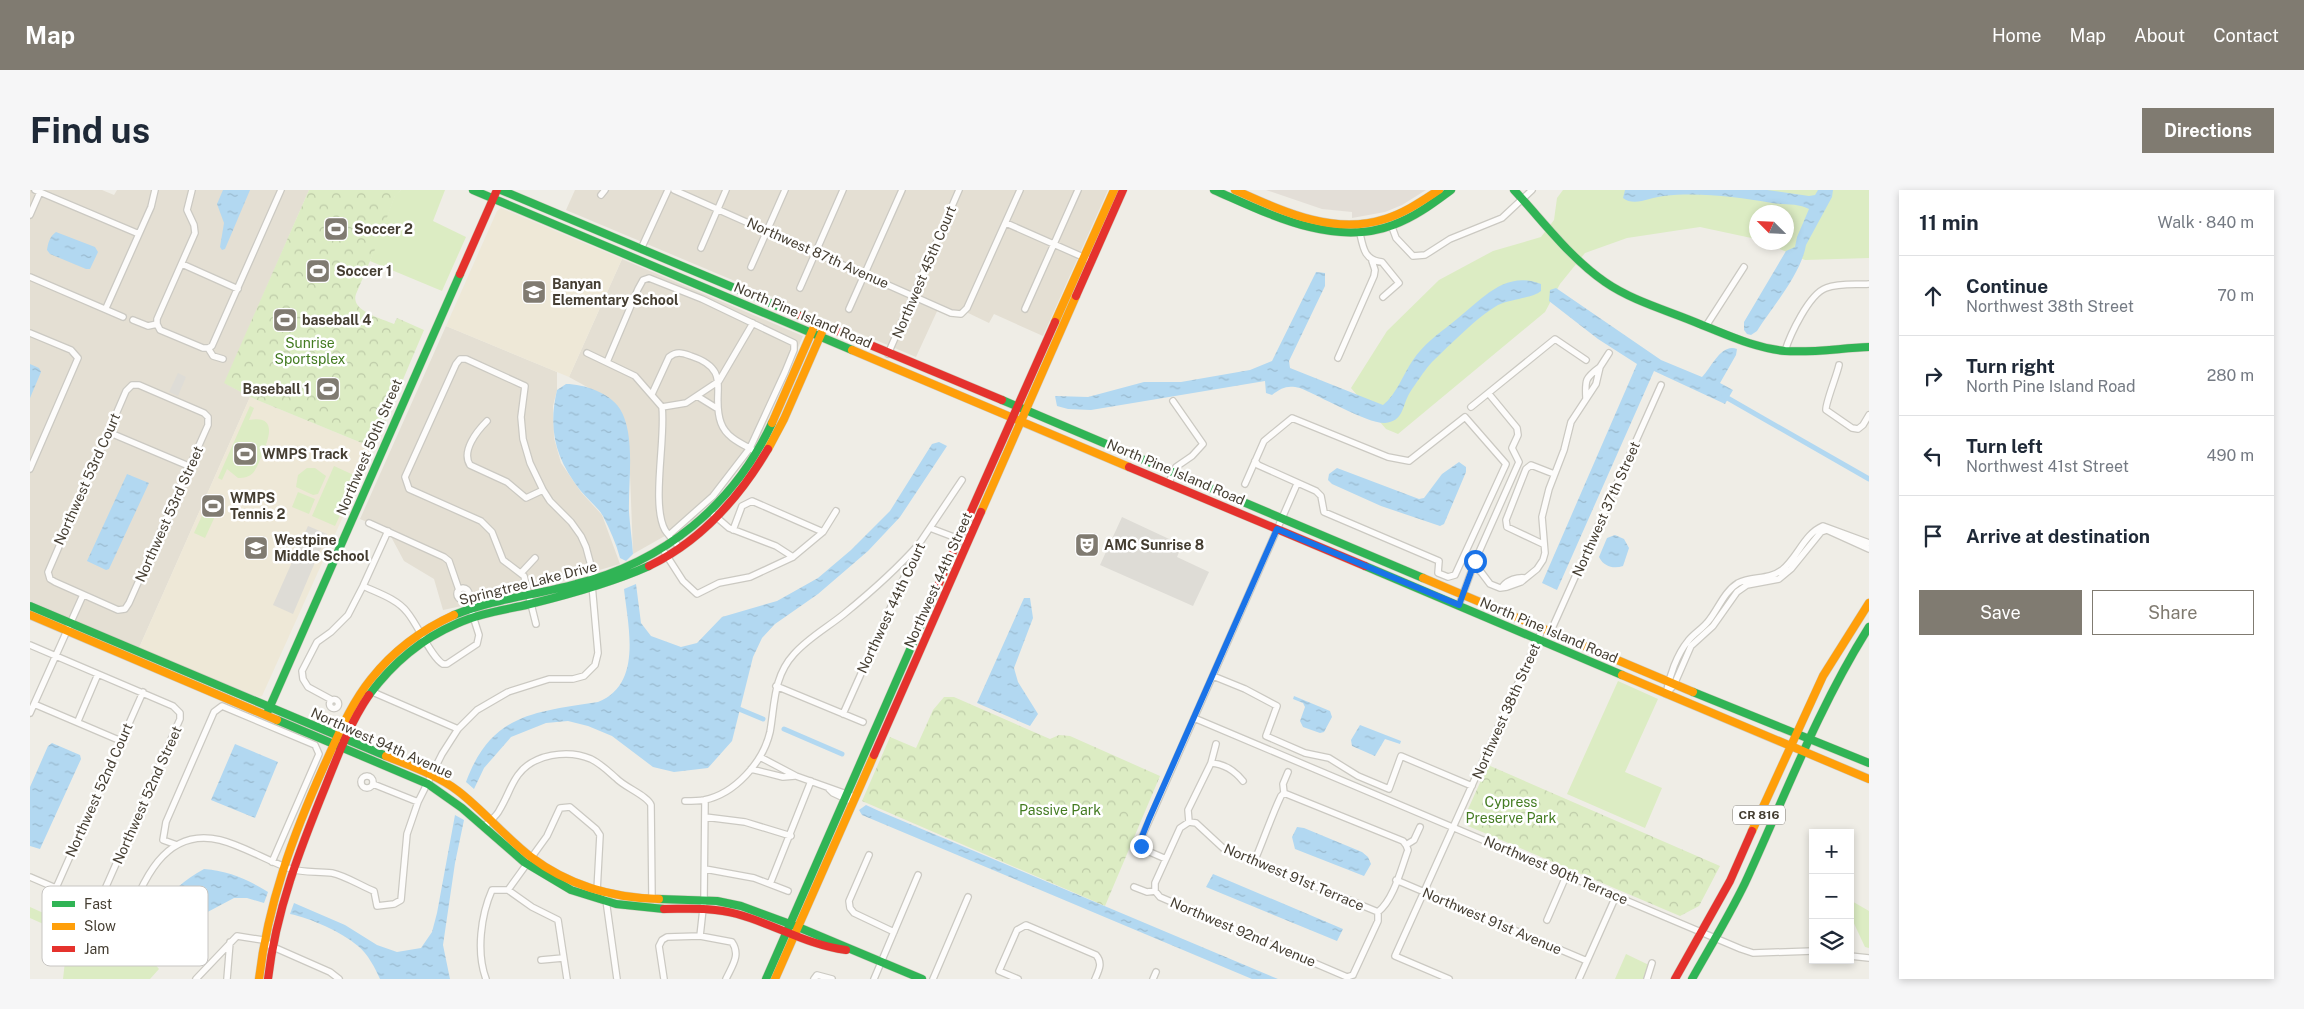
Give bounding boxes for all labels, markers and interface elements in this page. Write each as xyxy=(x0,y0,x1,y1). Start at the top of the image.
text: Map xyxy=(25,21,75,49)
text: Home xyxy=(1992,25,2042,46)
text: Map xyxy=(2070,25,2106,46)
text: About xyxy=(2134,25,2185,46)
text: Contact xyxy=(2213,25,2279,46)
button: Directions xyxy=(2142,108,2274,153)
text: Find us xyxy=(30,110,150,151)
street label: Northwest 45th Court xyxy=(889,203,959,341)
north arrow xyxy=(1749,205,1794,250)
text: 11 min xyxy=(1919,210,1979,235)
text: Walk · 840 m xyxy=(2158,213,2254,232)
street label: Northwest 87th Avenue xyxy=(745,214,891,292)
sports icon: Soccer 2 xyxy=(323,216,349,242)
place label: Soccer 2 xyxy=(354,221,413,237)
sports icon: Soccer 1 xyxy=(305,258,331,284)
place label: Soccer 1 xyxy=(336,263,392,279)
text: Continue xyxy=(1966,275,2048,297)
place label: Banyan Elementary School xyxy=(552,276,679,308)
school or university icon: Banyan Elementary School xyxy=(521,279,547,305)
street label: North Pine Island Road xyxy=(732,279,874,351)
icon: ahead xyxy=(1919,282,1947,310)
text: 70 m xyxy=(2217,286,2254,305)
text: Northwest 38th Street xyxy=(1966,297,2134,316)
sports icon: baseball 4 xyxy=(272,307,298,333)
place label: baseball 4 xyxy=(302,312,372,328)
park label: Sunrise Sportsplex xyxy=(275,335,346,367)
text: Turn right xyxy=(1966,355,2055,377)
icon: right xyxy=(1919,362,1947,390)
text: 280 m xyxy=(2207,366,2254,385)
sports icon: Baseball 1 xyxy=(315,376,341,402)
street label: Northwest 50th Street xyxy=(333,376,405,518)
text: North Pine Island Road xyxy=(1966,377,2135,396)
place label: Baseball 1 xyxy=(243,381,310,397)
street label: Northwest 53rd Court xyxy=(51,411,123,547)
text: Turn left xyxy=(1966,435,2043,457)
street label: North Pine Island Road xyxy=(1105,436,1247,508)
street label: Northwest 37th Street xyxy=(1569,439,1643,579)
sports icon: WMPS Track xyxy=(232,441,258,467)
icon: left xyxy=(1919,442,1947,470)
street label: Northwest 53rd Street xyxy=(132,444,206,584)
place label: WMPS Track xyxy=(262,446,348,462)
text: 490 m xyxy=(2207,446,2254,465)
text: Northwest 41st Street xyxy=(1966,457,2129,476)
place label: WMPS Tennis 2 xyxy=(230,490,285,522)
sports icon: WMPS Tennis 2 xyxy=(200,493,226,519)
street label: Northwest 44th Street xyxy=(901,510,975,650)
icon: arrive xyxy=(1919,522,1947,550)
text: Arrive at destination xyxy=(1966,525,2150,547)
place label: Westpine Middle School xyxy=(274,532,370,564)
theatre icon: AMC Sunrise 8 xyxy=(1074,532,1100,558)
school or university icon: Westpine Middle School xyxy=(243,535,269,561)
place label: AMC Sunrise 8 xyxy=(1104,537,1204,553)
street label: Northwest 44th Court xyxy=(854,540,928,676)
route start xyxy=(1464,550,1487,573)
street label: Springtree Lake Drive xyxy=(457,558,599,608)
button: Save xyxy=(1919,590,2082,635)
button: Share xyxy=(2092,590,2254,635)
street label: North Pine Island Road xyxy=(1478,594,1620,666)
street label: Northwest 38th Street xyxy=(1469,641,1543,781)
street label: Northwest 94th Avenue xyxy=(308,704,456,782)
street label: Northwest 52nd Court xyxy=(62,721,136,859)
street label: Northwest 52nd Street xyxy=(109,724,185,866)
park label: Cypress Preserve Park xyxy=(1466,794,1557,826)
park label: Passive Park xyxy=(1019,802,1101,818)
road number: CR 816 xyxy=(1733,806,1785,824)
map controls xyxy=(1809,829,1854,964)
button: + xyxy=(1809,829,1854,874)
street label: Northwest 90th Terrace xyxy=(1482,832,1630,908)
route end xyxy=(1130,835,1153,858)
street label: Northwest 91st Terrace xyxy=(1221,840,1367,914)
button: − xyxy=(1809,874,1854,919)
street label: Northwest 91st Avenue xyxy=(1420,884,1564,958)
legend xyxy=(42,886,208,966)
street label: Northwest 92nd Avenue xyxy=(1168,894,1318,970)
text: Fast xyxy=(84,896,112,912)
text: Slow xyxy=(84,918,116,934)
button: layers xyxy=(1809,919,1854,964)
text: Jam xyxy=(84,941,109,957)

